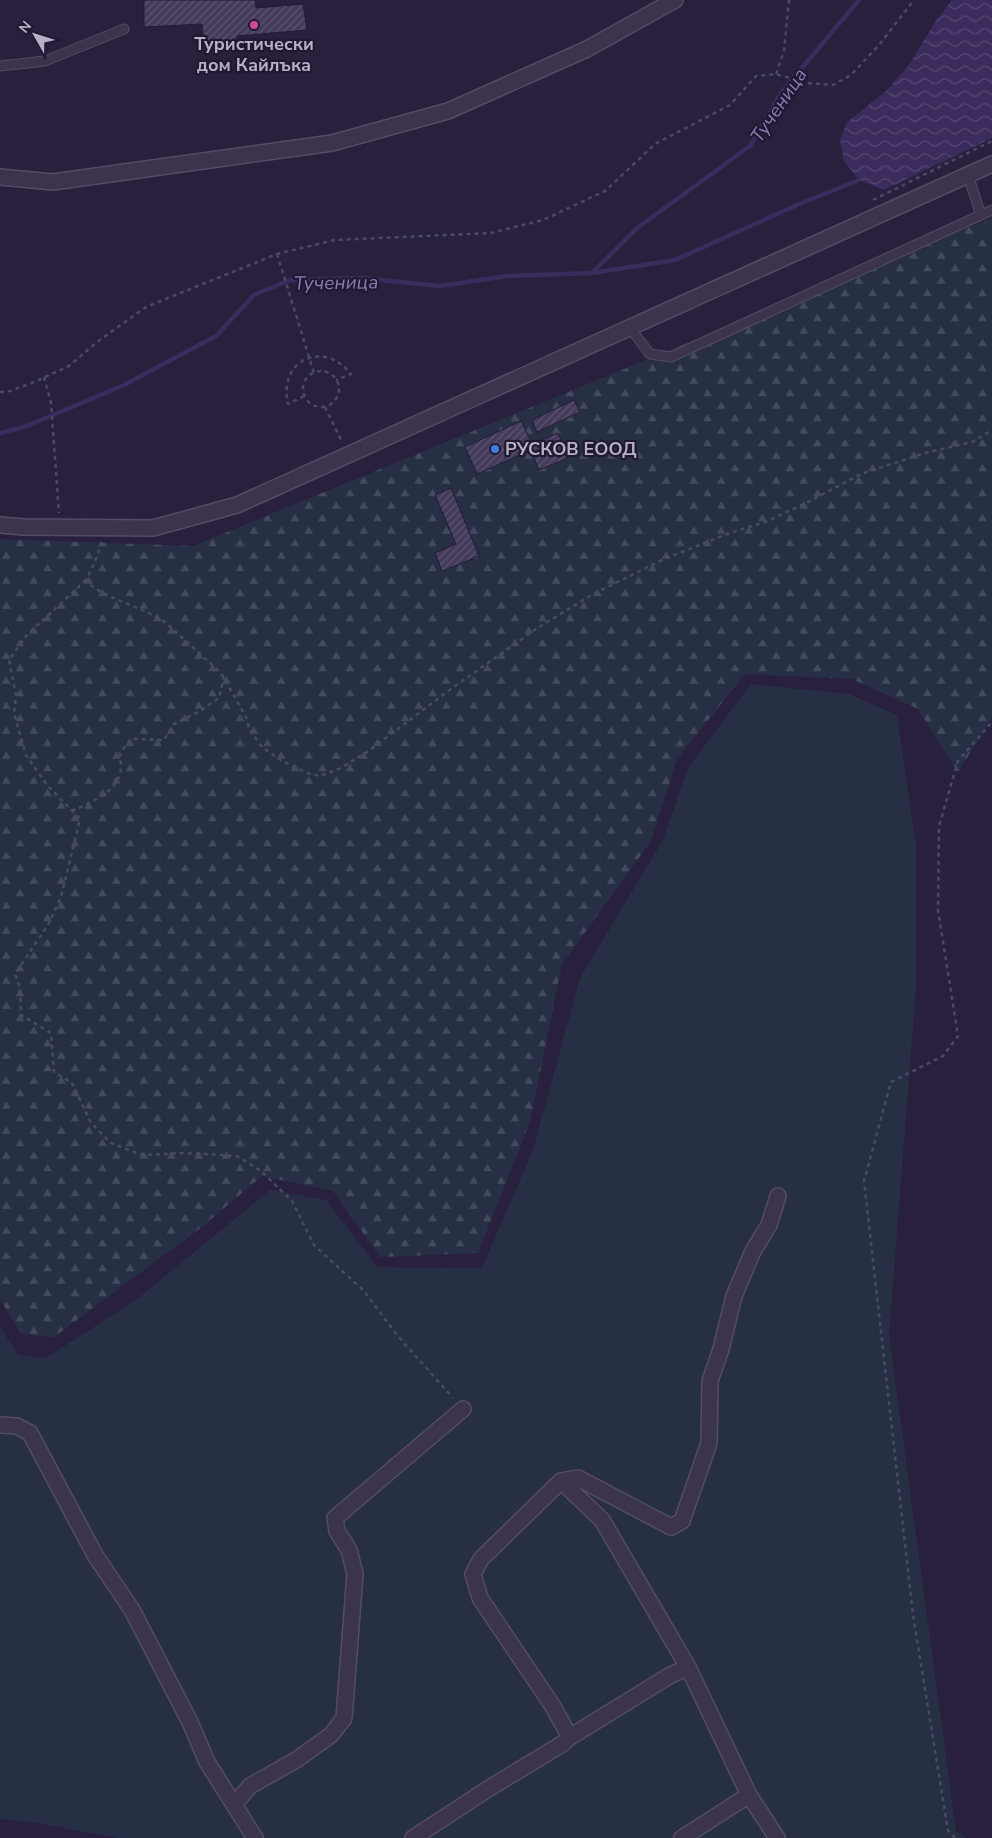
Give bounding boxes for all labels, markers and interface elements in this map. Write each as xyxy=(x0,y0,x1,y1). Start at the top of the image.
north arrow xyxy=(10,10,60,60)
text: N xyxy=(15,17,36,37)
marker: Туристически дом Кайлъка xyxy=(248,19,260,31)
place label: Туристически дом Кайлъка xyxy=(194,32,314,77)
water label: Тученица xyxy=(744,63,813,148)
water label: Тученица xyxy=(293,269,379,297)
place label: РУСКОВ ЕООД xyxy=(505,437,637,461)
marker: РУСКОВ ЕООД xyxy=(489,443,501,455)

